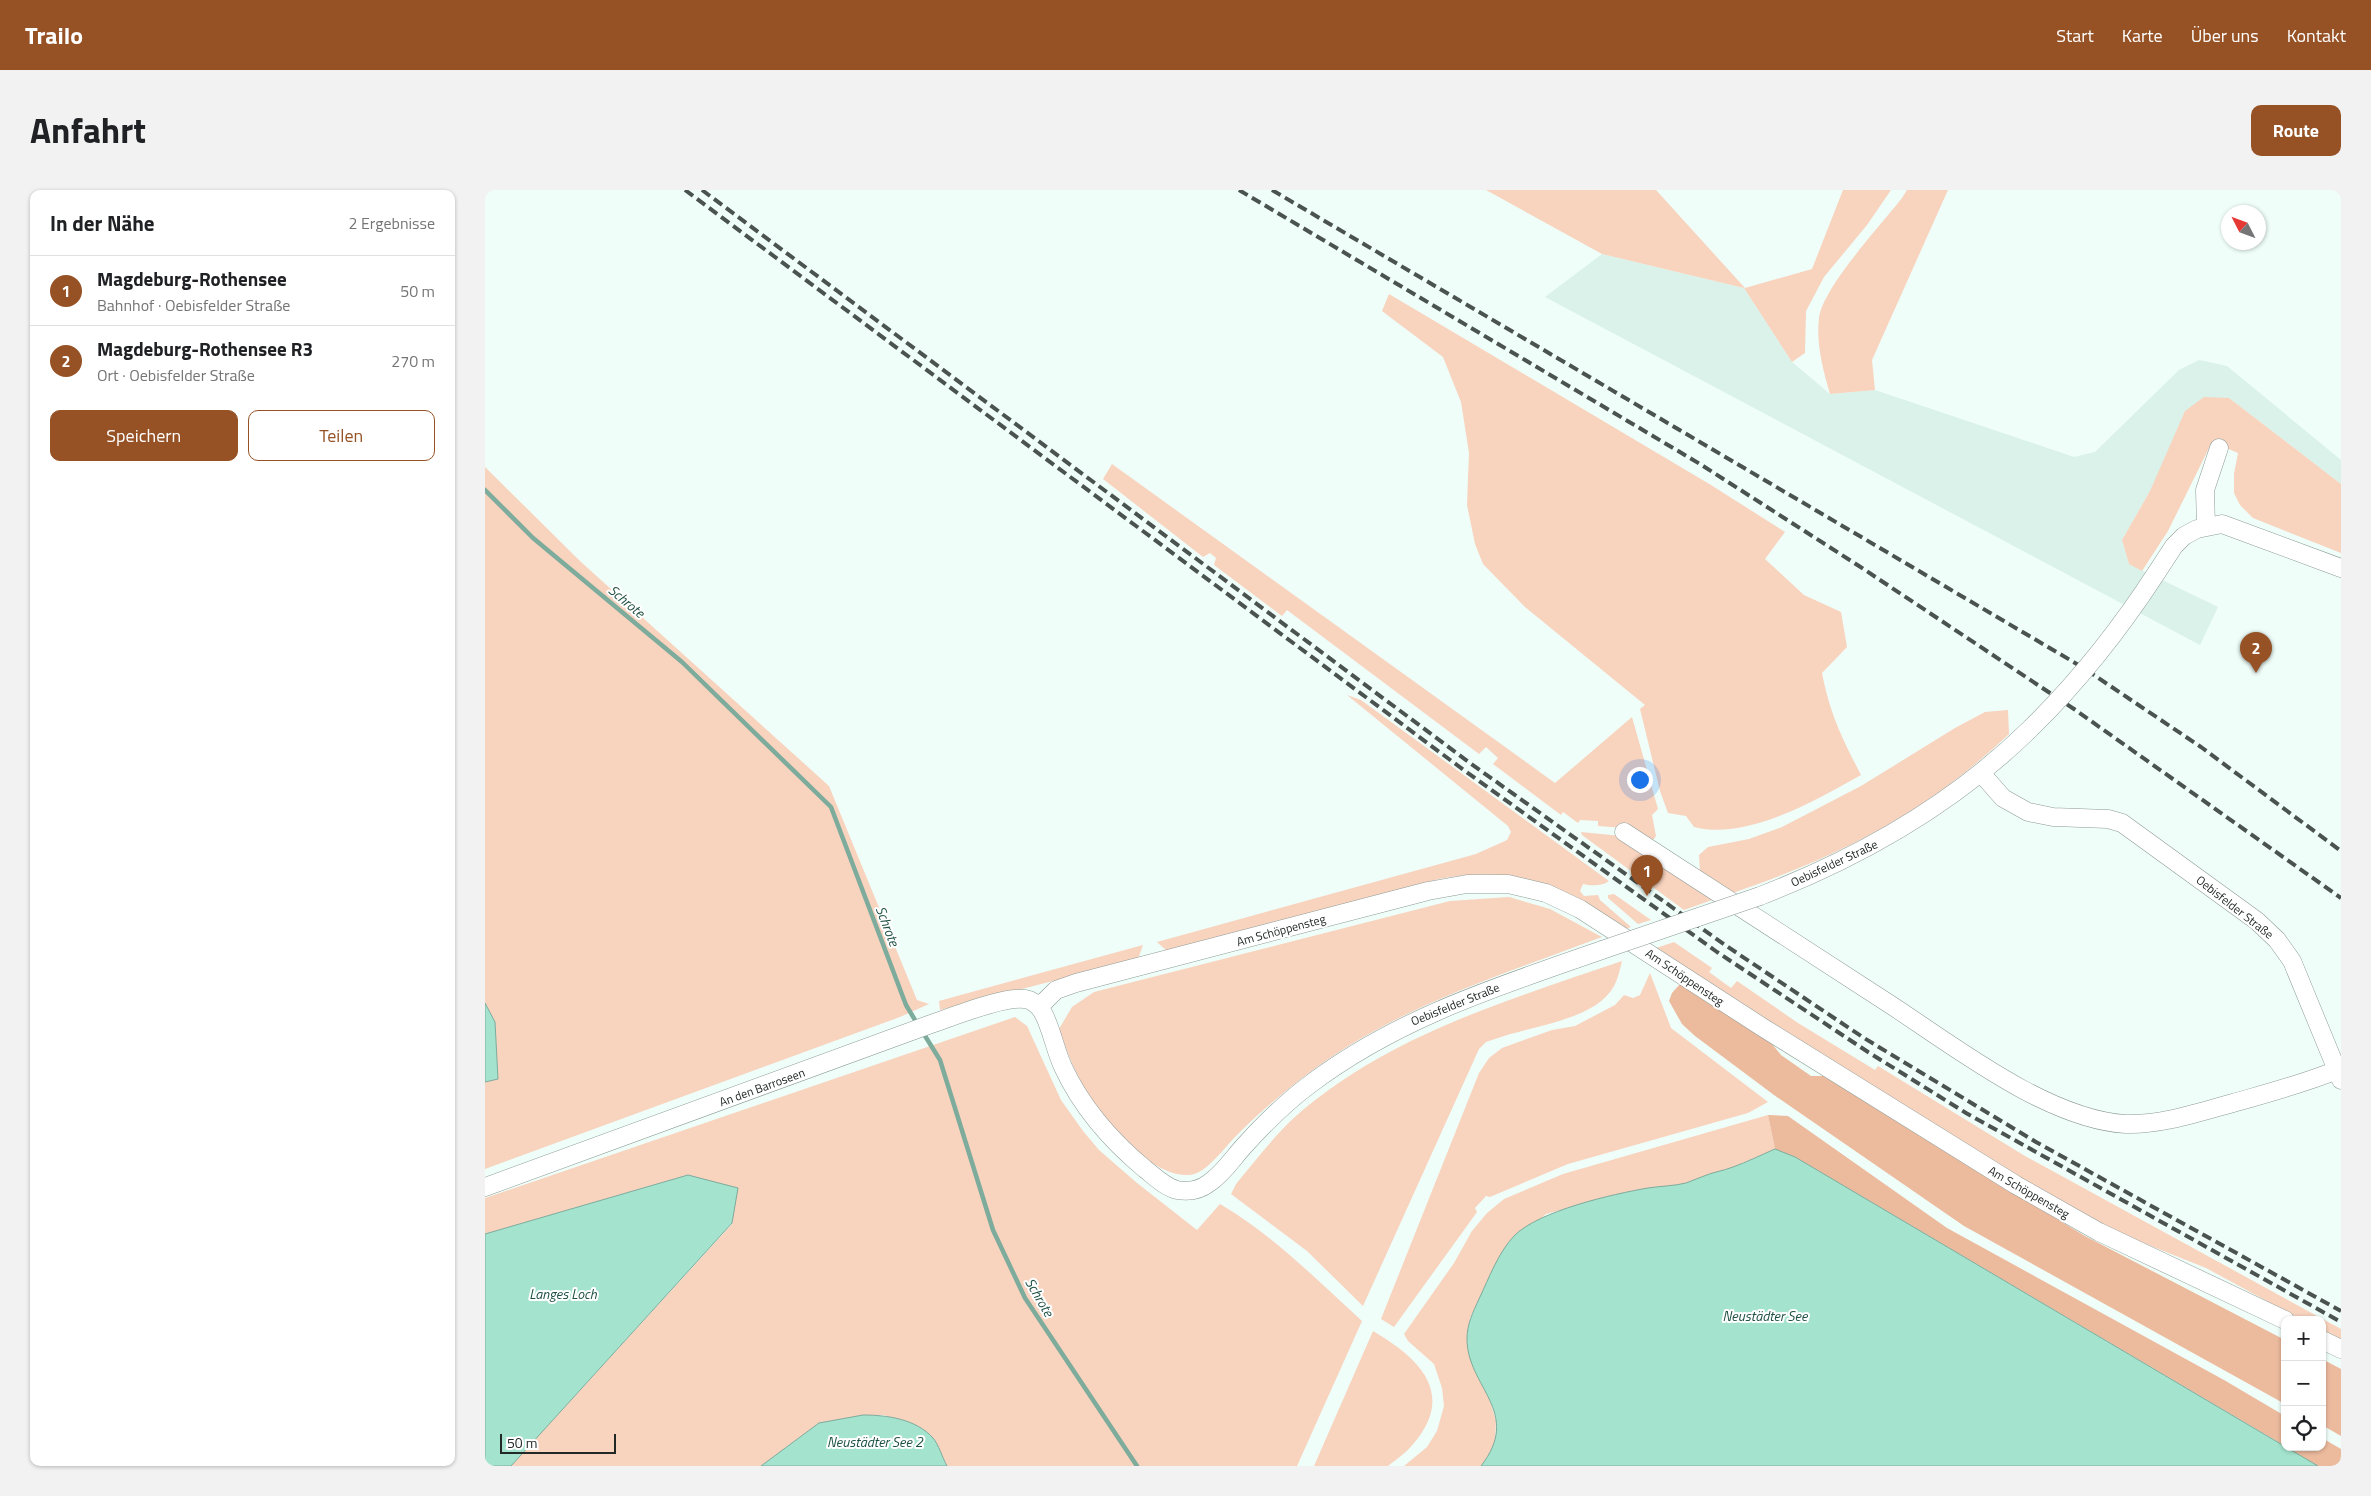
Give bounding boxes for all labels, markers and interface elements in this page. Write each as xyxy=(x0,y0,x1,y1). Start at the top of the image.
text: Trailo xyxy=(25,17,83,53)
text: Start xyxy=(2056,22,2094,49)
text: Karte xyxy=(2122,22,2163,49)
text: Über uns xyxy=(2191,22,2259,49)
text: Kontakt xyxy=(2287,22,2346,49)
text: Anfahrt xyxy=(30,103,146,157)
button: Route xyxy=(2251,105,2341,156)
north arrow xyxy=(2221,205,2266,250)
text: In der Nähe xyxy=(50,207,155,239)
text: 2 Ergebnisse xyxy=(348,211,435,235)
text: Magdeburg-Rothensee xyxy=(97,264,287,293)
text: 1 xyxy=(62,279,70,303)
text: 50 m xyxy=(400,279,435,303)
text: Bahnhof · Oebisfelder Straße xyxy=(97,293,290,317)
text: Magdeburg-Rothensee R3 xyxy=(97,334,313,363)
text: 2 xyxy=(62,349,70,373)
text: 270 m xyxy=(391,349,435,373)
text: Ort · Oebisfelder Straße xyxy=(97,363,255,387)
button: Speichern xyxy=(50,410,238,461)
button: Teilen xyxy=(248,410,435,461)
water label: Schrote xyxy=(604,580,651,623)
pin: 2 xyxy=(2240,632,2272,673)
your location xyxy=(1627,767,1653,793)
street label: Oebisfelder Straße xyxy=(1787,835,1881,891)
pin: 1 xyxy=(1631,855,1663,896)
street label: Oebisfelder Straße xyxy=(2192,871,2278,943)
water label: Schrote xyxy=(871,903,906,951)
street label: Am Schöppensteg xyxy=(1234,909,1328,951)
street label: Am Schöppensteg xyxy=(1642,944,1728,1010)
street label: Oebisfelder Straße xyxy=(1408,978,1502,1030)
street label: An den Barroseen xyxy=(717,1063,807,1111)
street label: Am Schöppensteg xyxy=(1985,1161,2073,1223)
water label: Schrote xyxy=(1020,1274,1060,1322)
water label: Langes Loch xyxy=(529,1283,598,1304)
water label: Neustädter See xyxy=(1722,1305,1809,1326)
map controls xyxy=(2281,1316,2326,1451)
button: + xyxy=(2281,1316,2326,1361)
button: − xyxy=(2281,1361,2326,1406)
button: locate xyxy=(2281,1406,2326,1451)
scale bar xyxy=(500,1431,616,1454)
water label: Neustädter See 2 xyxy=(827,1431,924,1452)
text: 50 m xyxy=(507,1432,537,1453)

